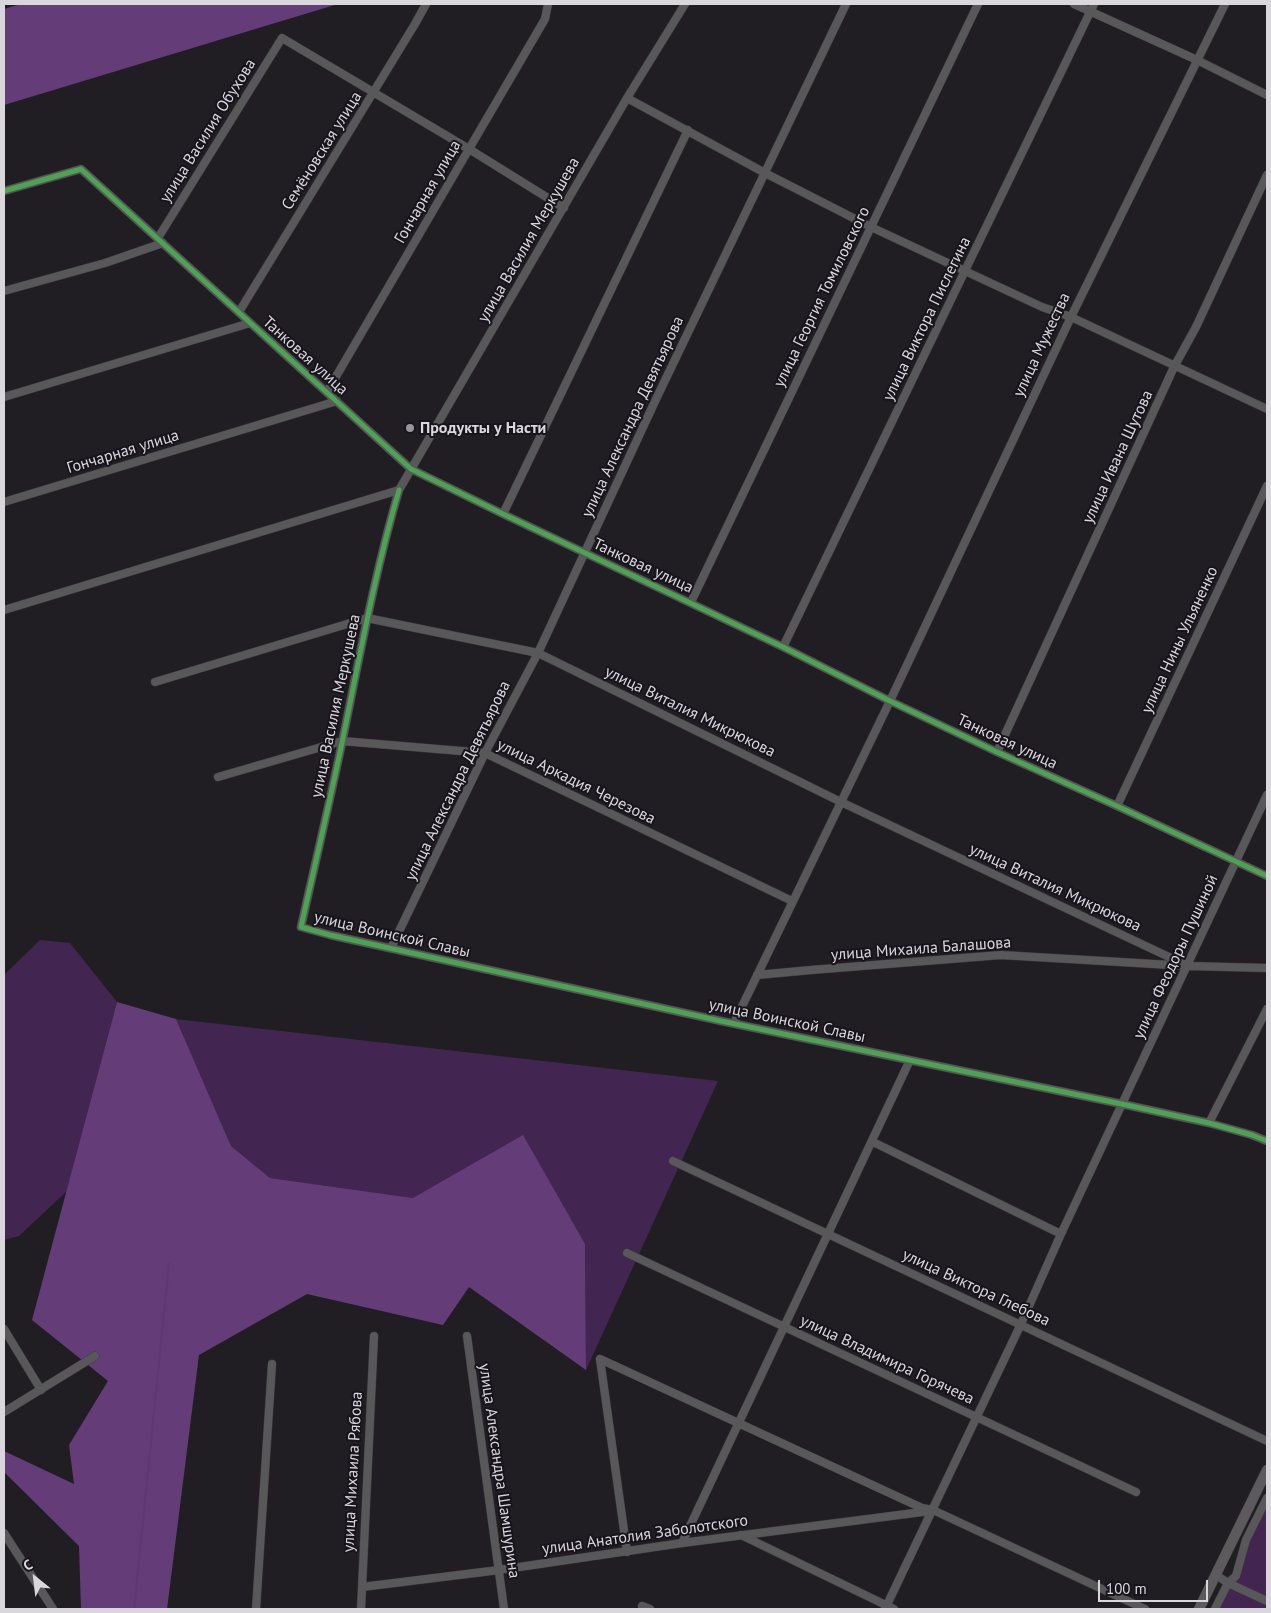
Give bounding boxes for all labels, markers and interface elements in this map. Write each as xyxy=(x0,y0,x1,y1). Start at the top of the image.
street label: улица Василия Обухова xyxy=(156,56,260,206)
street label: Семёновская улица xyxy=(278,88,366,214)
street label: Гончарная улица xyxy=(391,137,465,247)
street label: улица Василия Меркушева xyxy=(474,154,584,326)
street label: улица Георгия Томиловского xyxy=(770,204,874,390)
street label: улица Виктора Пислегина xyxy=(879,234,975,404)
street label: улица Мужества xyxy=(1009,290,1075,400)
street label: Танковая улица xyxy=(258,313,352,399)
street label: улица Александра Девятьярова xyxy=(578,313,688,521)
street label: улица Ивана Шутова xyxy=(1079,387,1157,527)
place label: Продукты у Насти xyxy=(420,418,546,438)
marker: Продукты у Насти xyxy=(404,422,416,434)
street label: Гончарная улица xyxy=(65,426,181,478)
street label: Танковая улица xyxy=(590,534,696,598)
street label: улица Нины Ульяненко xyxy=(1138,563,1222,717)
street label: улица Василия Меркушева xyxy=(307,612,365,800)
street label: улица Виталия Микрюкова xyxy=(602,662,778,762)
street label: улица Александра Девятьярова xyxy=(401,678,515,884)
street label: Танковая улица xyxy=(954,710,1060,774)
street label: улица Аркадия Черезова xyxy=(494,735,658,829)
street label: улица Виталия Микрюкова xyxy=(966,840,1144,936)
street label: улица Феодоры Пушиной xyxy=(1129,872,1223,1042)
street label: улица Воинской Славы xyxy=(312,908,472,962)
street label: улица Михаила Балашова xyxy=(830,933,1012,965)
street label: улица Воинской Славы xyxy=(707,995,867,1047)
street label: улица Виктора Глебова xyxy=(899,1245,1053,1331)
street label: улица Владимира Горячева xyxy=(797,1311,977,1409)
street label: улица Александра Шамшурина xyxy=(474,1362,524,1580)
street label: улица Михаила Рябова xyxy=(339,1391,367,1553)
street label: улица Анатолия Заболотского xyxy=(541,1511,749,1559)
north arrow xyxy=(10,1553,60,1603)
text: С xyxy=(20,1555,36,1575)
scale bar xyxy=(1101,1570,1211,1602)
text: 100 m xyxy=(1106,1579,1147,1598)

